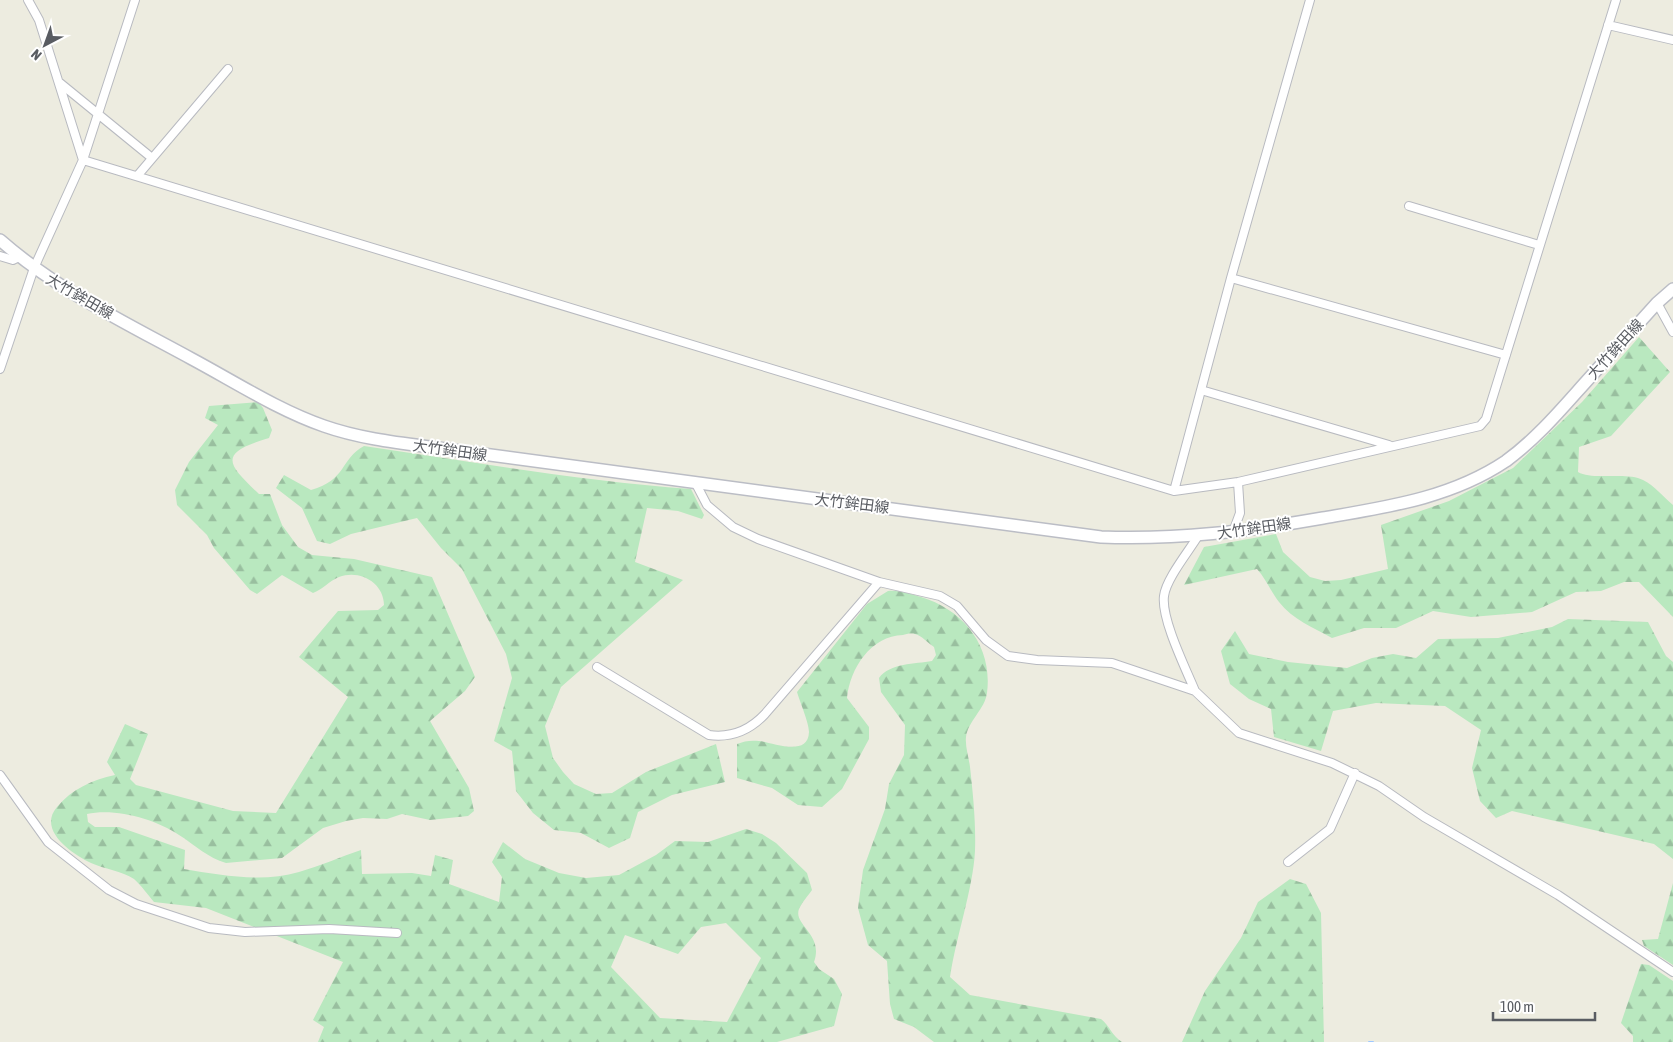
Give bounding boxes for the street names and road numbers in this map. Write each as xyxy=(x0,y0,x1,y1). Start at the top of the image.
street label: 大竹鉾田線 xyxy=(43,270,117,322)
street label: 大竹鉾田線 xyxy=(1584,315,1646,383)
street label: 大竹鉾田線 xyxy=(412,436,488,464)
street label: 大竹鉾田線 xyxy=(814,490,890,516)
street label: 大竹鉾田線 xyxy=(1216,514,1292,542)

